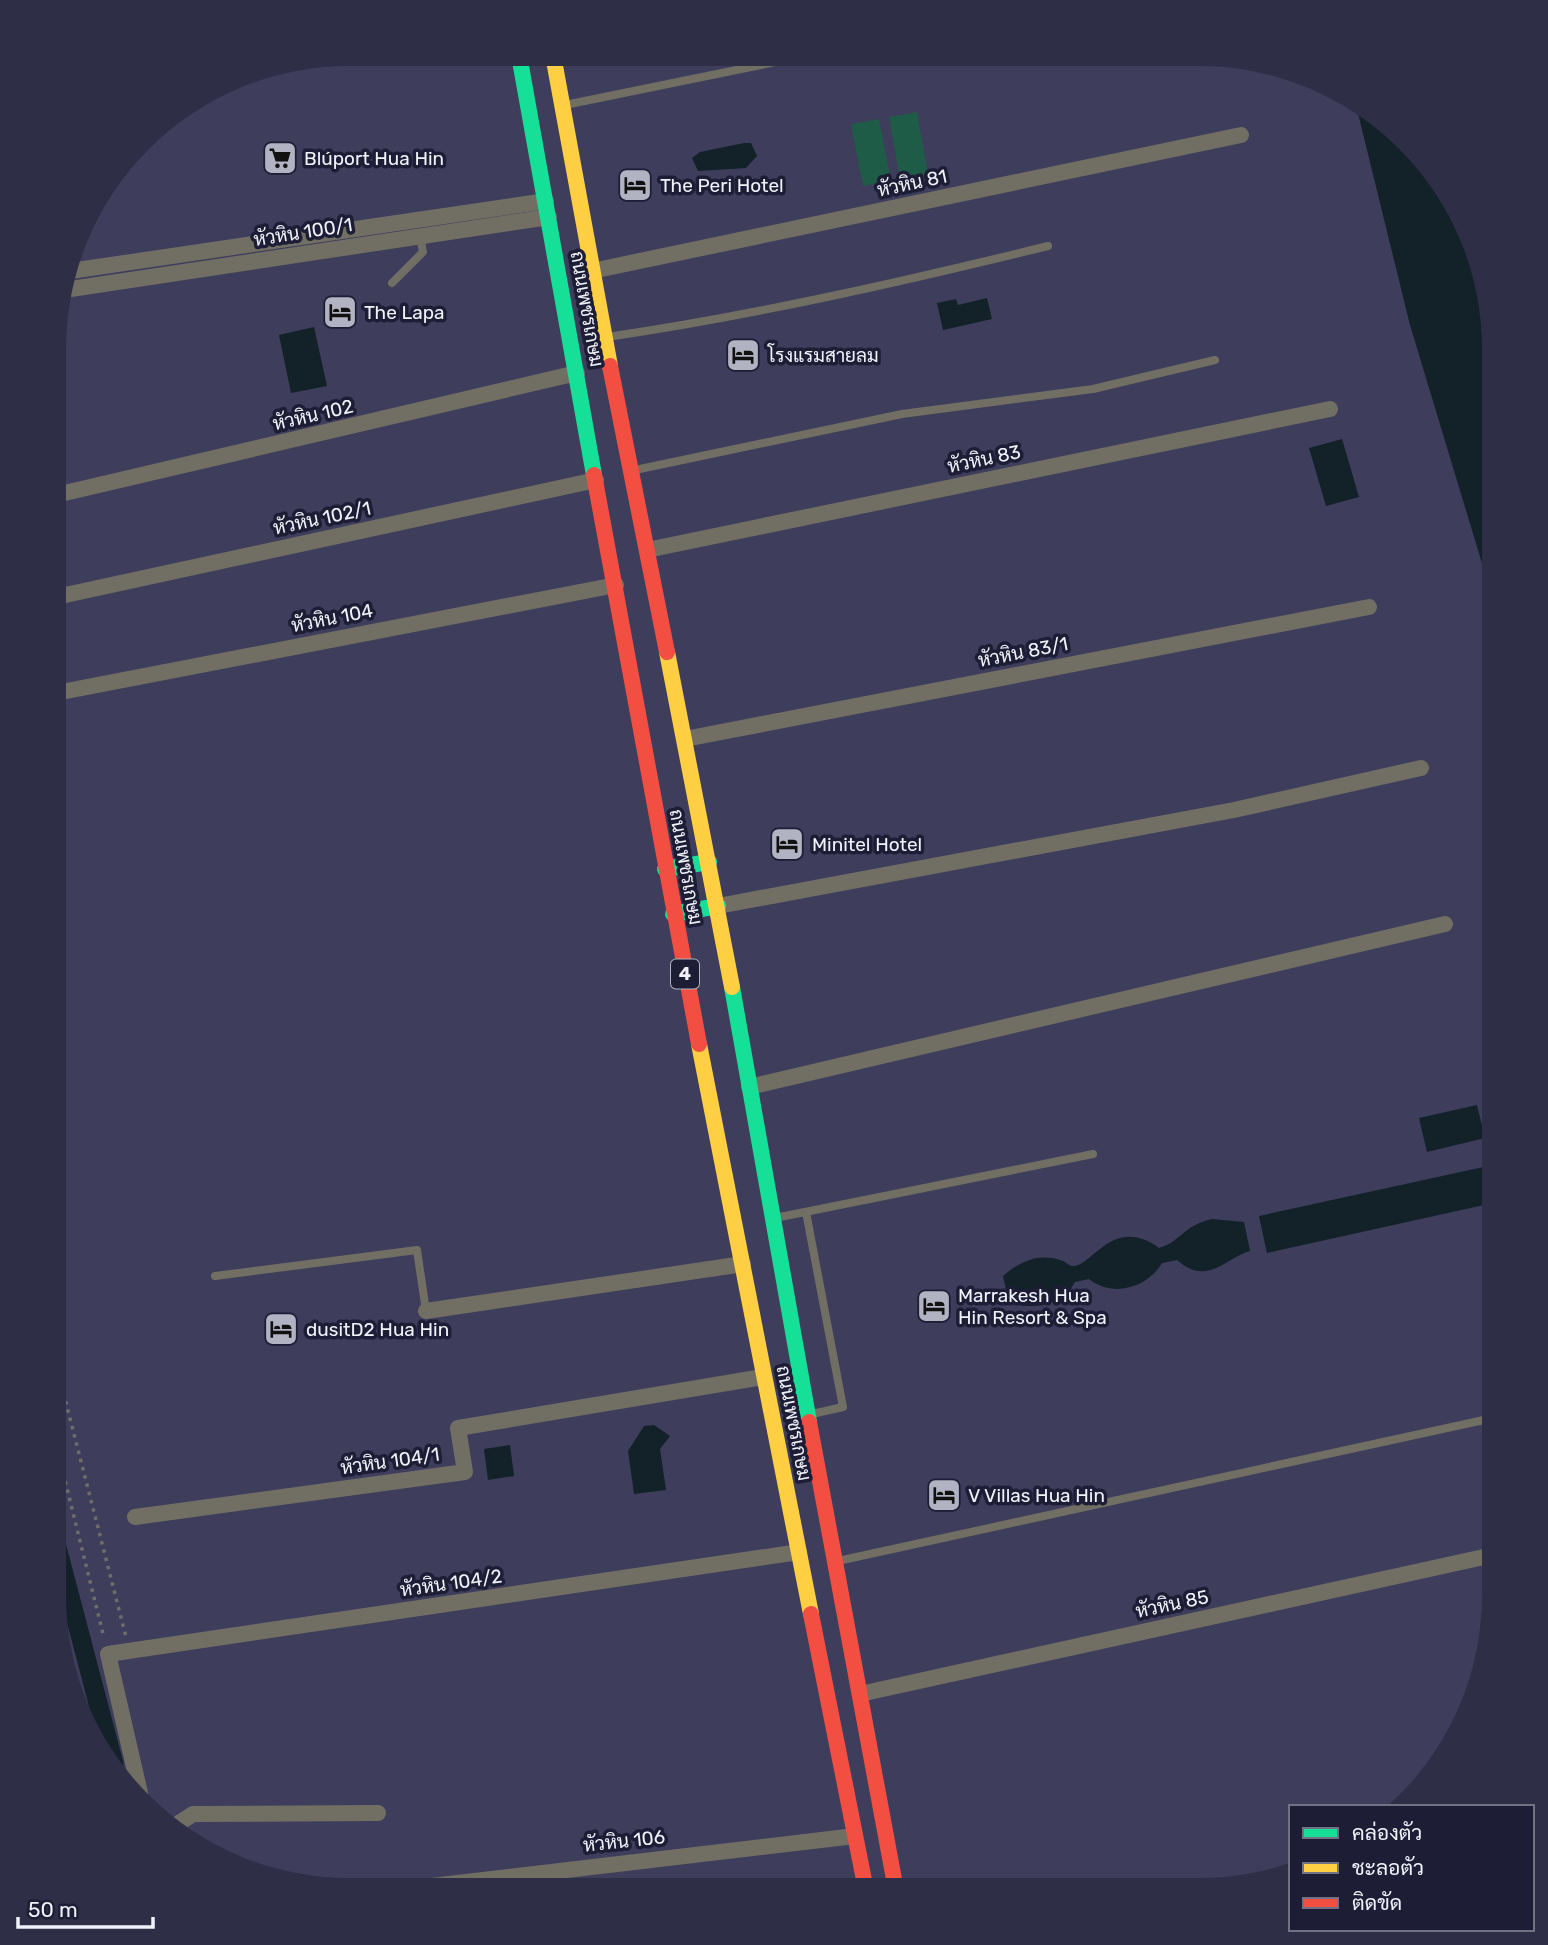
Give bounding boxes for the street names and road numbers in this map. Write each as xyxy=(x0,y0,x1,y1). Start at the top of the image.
street label: หัวหิน 81 xyxy=(875,164,949,202)
street label: หัวหิน 100/1 xyxy=(252,213,354,251)
street label: ถนนเพชรเกษม xyxy=(566,249,608,369)
street label: หัวหิน 102 xyxy=(270,395,356,435)
street label: หัวหิน 83 xyxy=(945,440,1023,478)
street label: หัวหิน 102/1 xyxy=(271,496,373,540)
street label: หัวหิน 104 xyxy=(289,599,375,637)
street label: หัวหิน 83/1 xyxy=(976,632,1070,672)
street label: ถนนเพชรเกษม xyxy=(665,807,707,927)
road number: 4 xyxy=(671,959,699,988)
street label: ถนนเพชรเกษม xyxy=(772,1363,816,1483)
street label: หัวหิน 104/1 xyxy=(339,1443,441,1479)
street label: หัวหิน 104/2 xyxy=(399,1564,503,1602)
street label: หัวหิน 85 xyxy=(1133,1585,1211,1623)
street label: หัวหิน 106 xyxy=(582,1825,666,1857)

